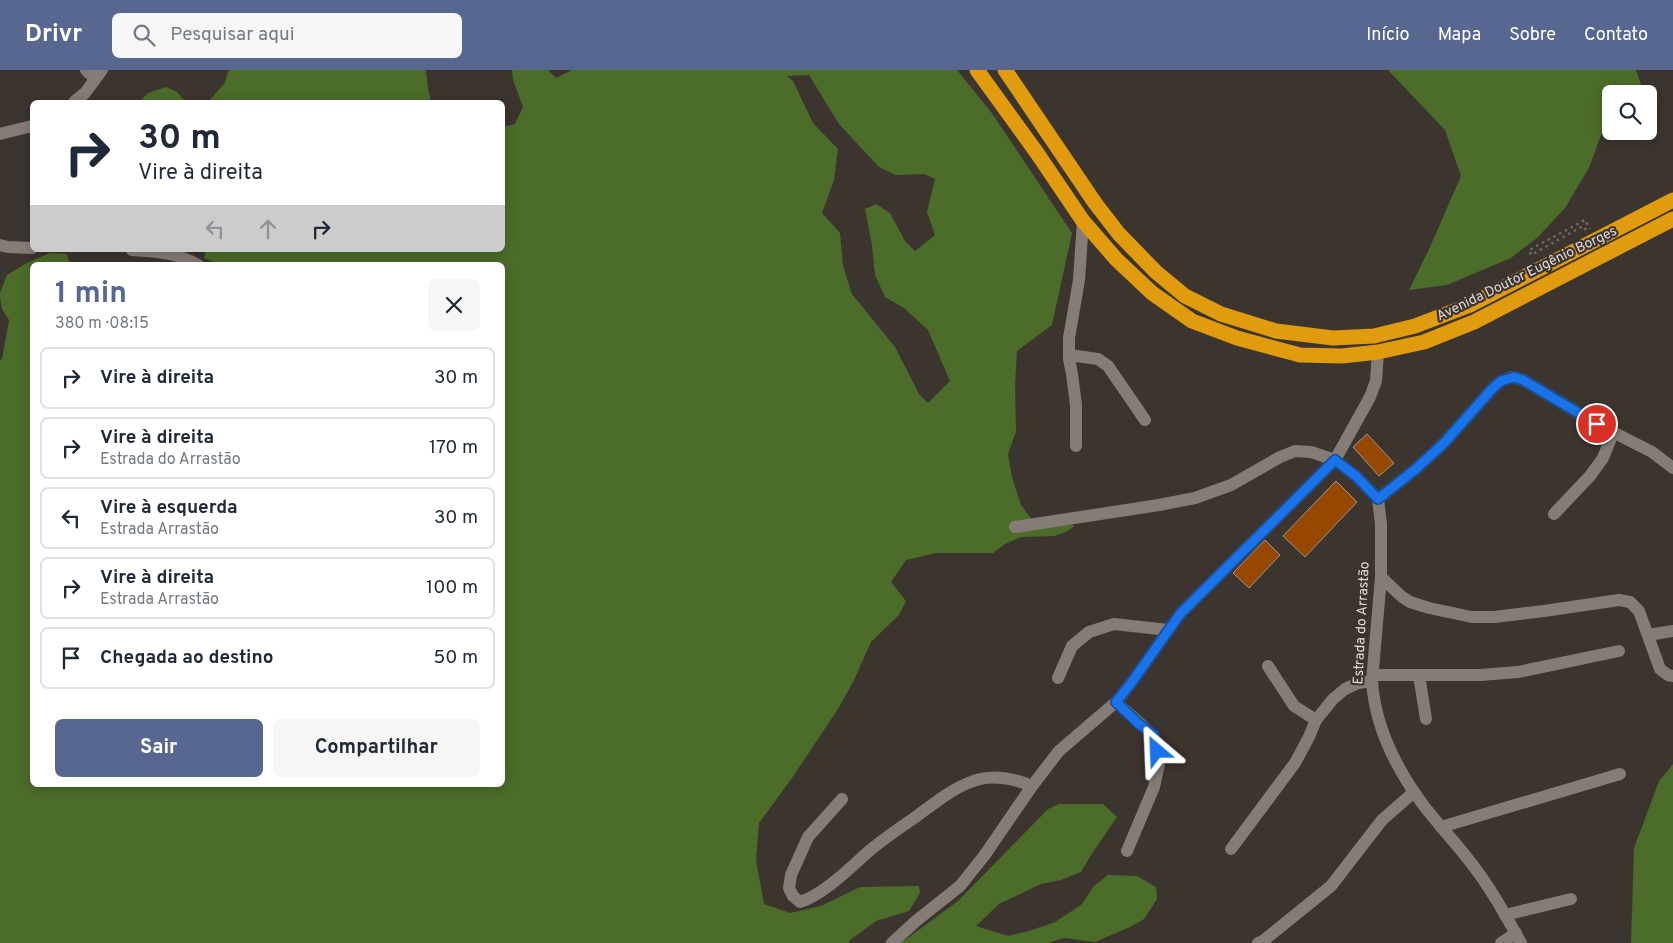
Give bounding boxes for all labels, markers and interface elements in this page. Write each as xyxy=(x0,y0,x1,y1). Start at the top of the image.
search box xyxy=(112,13,462,58)
text: Drivr xyxy=(25,20,82,50)
icon: search xyxy=(130,21,158,49)
text: Pesquisar aqui xyxy=(170,23,295,47)
text: Início xyxy=(1366,24,1410,47)
text: Mapa xyxy=(1438,24,1481,47)
text: Sobre xyxy=(1509,24,1556,47)
text: Contato xyxy=(1584,24,1648,47)
map controls xyxy=(1602,85,1657,140)
button: search xyxy=(1602,85,1657,140)
text: 30 m xyxy=(138,117,221,161)
icon: right xyxy=(55,120,120,185)
text: Vire à direita xyxy=(138,160,263,187)
icon: left xyxy=(201,215,229,243)
icon: ahead xyxy=(254,215,282,243)
icon: right xyxy=(307,215,335,243)
street label: Avenida Doutor Eugênio Borges xyxy=(1434,223,1620,325)
text: 1 min xyxy=(55,276,127,313)
button: close xyxy=(428,279,480,331)
text: 380 m · 08:15 xyxy=(55,314,149,334)
icon: right xyxy=(57,364,85,392)
text: Vire à direita xyxy=(100,366,214,390)
text: 30 m xyxy=(434,366,478,390)
pin xyxy=(1576,403,1618,445)
icon: arrive xyxy=(1583,410,1611,438)
text: Vire à direita xyxy=(100,426,214,450)
icon: right xyxy=(57,434,85,462)
text: 170 m xyxy=(429,436,478,460)
text: Estrada do Arrastão xyxy=(100,450,241,470)
text: Vire à esquerda xyxy=(100,496,238,520)
icon: left xyxy=(57,504,85,532)
text: 30 m xyxy=(434,506,478,530)
text: Estrada Arrastão xyxy=(100,520,219,540)
street label: Estrada do Arrastão xyxy=(1350,561,1374,685)
text: Vire à direita xyxy=(100,566,214,590)
icon: right xyxy=(57,574,85,602)
text: 100 m xyxy=(426,576,478,600)
text: Estrada Arrastão xyxy=(100,590,219,610)
icon: arrive xyxy=(57,644,85,672)
text: Chegada ao destino xyxy=(100,646,274,670)
text: 50 m xyxy=(433,646,478,670)
button: Sair xyxy=(55,719,263,777)
button: Compartilhar xyxy=(273,719,480,777)
position arrow xyxy=(1130,724,1182,776)

